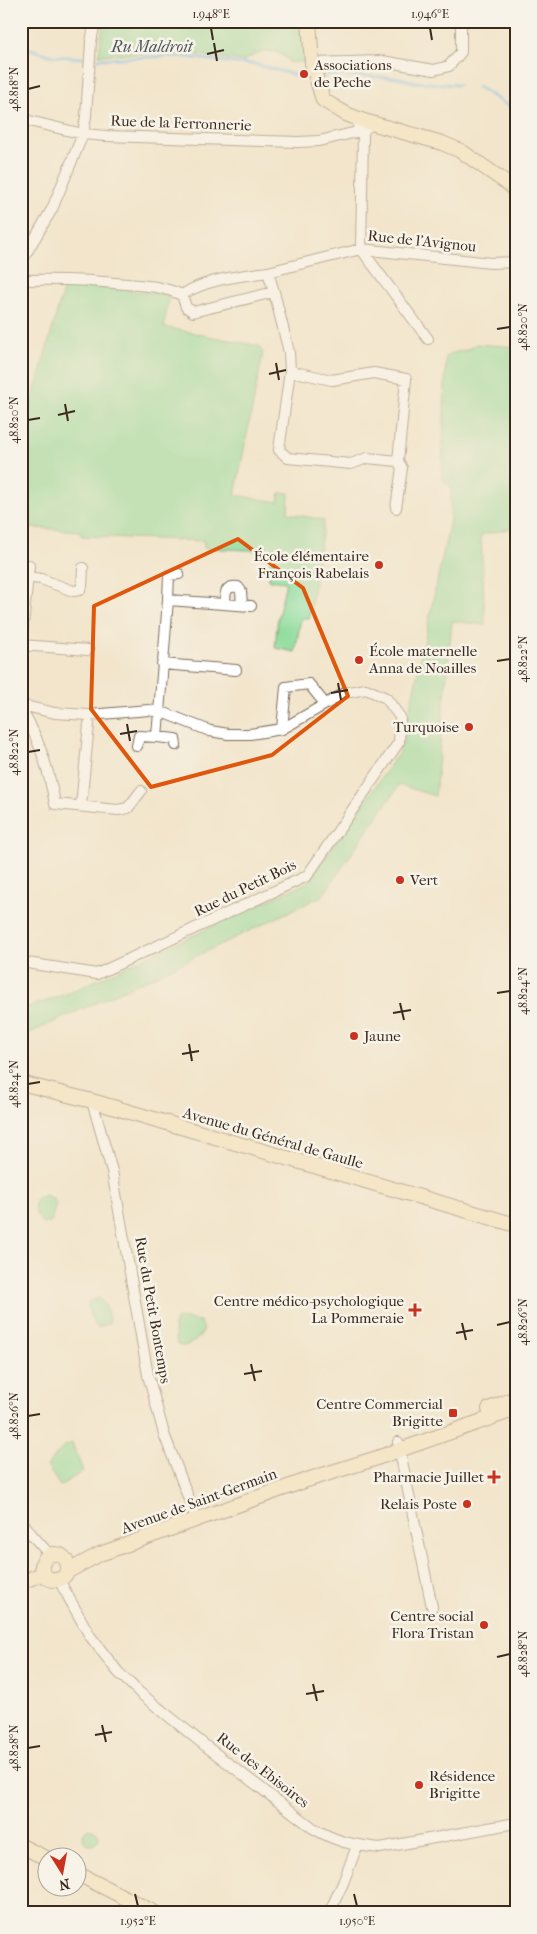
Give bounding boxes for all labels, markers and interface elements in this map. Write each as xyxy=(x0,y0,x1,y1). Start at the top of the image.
text: 1.948°E xyxy=(192,7,230,21)
text: 1.946°E xyxy=(411,7,449,21)
water label: Ru Maldroit xyxy=(110,37,194,56)
place label: Associations de Peche xyxy=(313,56,392,91)
text: 48.818°N xyxy=(7,66,21,112)
marker: Associations de Peche xyxy=(298,68,310,80)
street label: Rue de la Ferronnerie xyxy=(110,112,252,134)
street label: Rue de l'Avignou xyxy=(367,226,478,256)
text: 48.820°N xyxy=(516,303,530,351)
text: 48.820°N xyxy=(7,396,21,444)
place label: École élémentaire François Rabelais xyxy=(253,547,370,582)
marker: École élémentaire François Rabelais xyxy=(373,559,385,571)
text: 48.822°N xyxy=(516,635,530,683)
place label: École maternelle Anna de Noailles xyxy=(368,642,478,677)
marker: École maternelle Anna de Noailles xyxy=(353,654,365,666)
place label: Turquoise xyxy=(393,718,460,736)
marker: Turquoise xyxy=(463,721,475,733)
text: 48.822°N xyxy=(7,728,21,776)
street label: Rue du Petit Bois xyxy=(191,855,299,920)
place label: Vert xyxy=(409,871,439,889)
marker: Vert xyxy=(394,874,406,886)
text: 48.824°N xyxy=(516,967,530,1015)
place label: Jaune xyxy=(363,1027,401,1045)
marker: Jaune xyxy=(348,1030,360,1042)
text: 48.824°N xyxy=(7,1060,21,1108)
street label: Avenue du Général de Gaulle xyxy=(180,1103,366,1173)
street label: Rue du Petit Bontemps xyxy=(131,1235,175,1385)
place label: Centre médico-psychologique La Pommeraie xyxy=(214,1292,405,1327)
text: 48.826°N xyxy=(516,1298,530,1346)
marker: Centre médico-psychologique La Pommeraie xyxy=(408,1303,422,1317)
text: 48.826°N xyxy=(7,1392,21,1440)
place label: Centre Commercial Brigitte xyxy=(316,1395,444,1430)
marker: Centre Commercial Brigitte xyxy=(447,1407,459,1419)
street label: Avenue de Saint-Germain xyxy=(118,1464,280,1538)
place label: Pharmacie Juillet xyxy=(373,1468,485,1486)
marker: Pharmacie Juillet xyxy=(488,1471,500,1483)
place label: Relais Poste xyxy=(380,1495,458,1513)
marker: Relais Poste xyxy=(461,1498,473,1510)
place label: Centre social Flora Tristan xyxy=(390,1607,474,1642)
marker: Centre social Flora Tristan xyxy=(478,1619,490,1631)
text: 48.828°N xyxy=(516,1630,530,1678)
text: 48.828°N xyxy=(7,1724,21,1772)
street label: Rue des Ebisoires xyxy=(213,1728,313,1812)
place label: Résidence Brigitte xyxy=(429,1767,496,1802)
marker: Résidence Brigitte xyxy=(413,1779,425,1791)
north arrow xyxy=(38,1846,88,1896)
text: N xyxy=(57,1875,71,1894)
text: 1.952°E xyxy=(120,1914,156,1928)
text: 1.950°E xyxy=(339,1914,375,1928)

